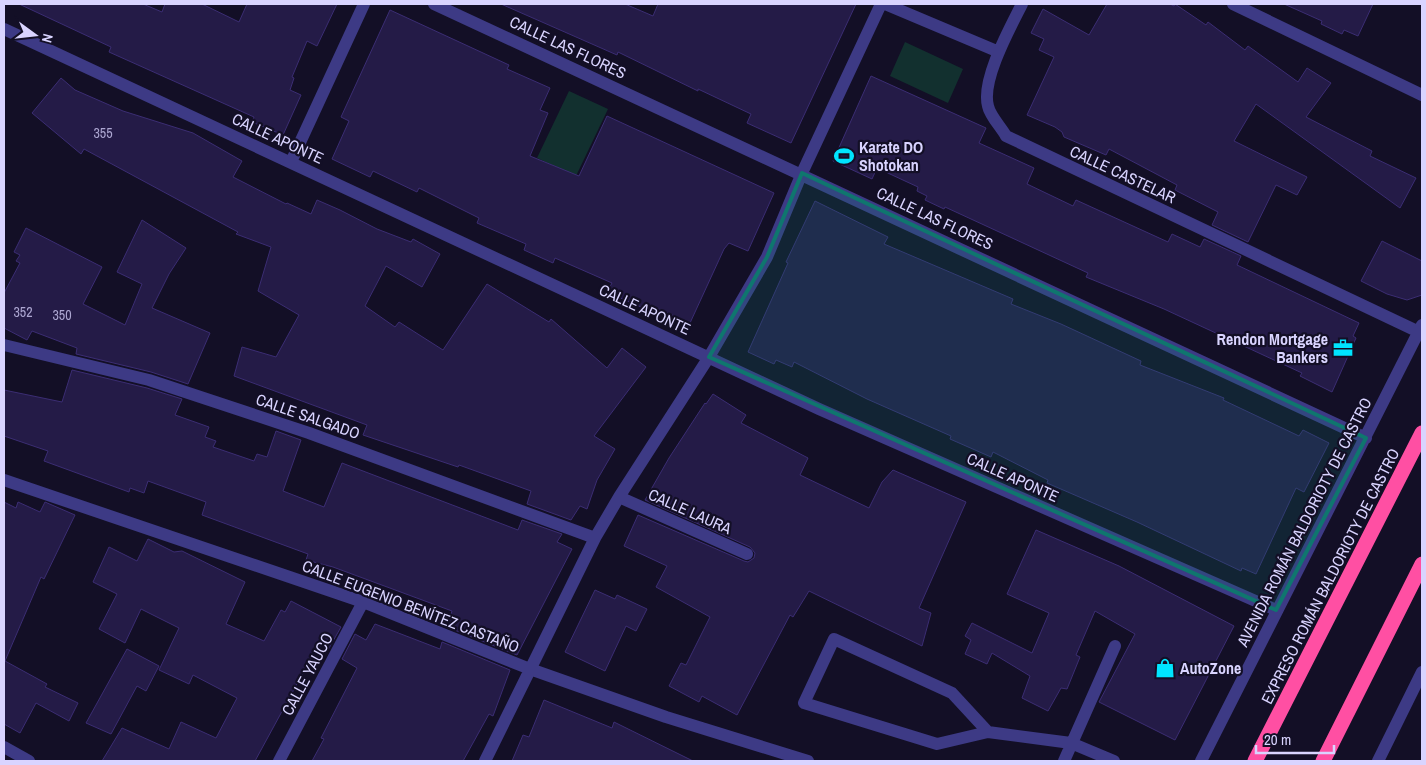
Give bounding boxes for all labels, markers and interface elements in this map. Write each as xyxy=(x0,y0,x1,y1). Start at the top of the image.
north arrow xyxy=(10,10,60,60)
street label: CALLE LAS FLORES xyxy=(506,10,630,84)
text: N xyxy=(38,32,57,45)
street label: CALLE APONTE xyxy=(229,107,327,169)
house number: 355 xyxy=(93,124,113,142)
place label: Karate DO Shotokan xyxy=(859,136,923,176)
street label: CALLE CASTELAR xyxy=(1066,140,1180,208)
sports icon: Karate DO Shotokan xyxy=(833,145,855,167)
street label: CALLE LAS FLORES xyxy=(873,181,997,255)
street label: CALLE APONTE xyxy=(596,278,694,340)
house number: 352 xyxy=(13,303,33,321)
house number: 350 xyxy=(52,306,72,324)
place label: Rendon Mortgage Bankers xyxy=(1216,328,1328,368)
office icon: Rendon Mortgage Bankers xyxy=(1332,337,1354,359)
street label: CALLE SALGADO xyxy=(253,388,363,444)
street label: AVENIDA ROMÁN BALDORIOTY DE CASTRO xyxy=(1231,394,1377,651)
street label: EXPRESO ROMÁN BALDORIOTY DE CASTRO xyxy=(1256,444,1404,708)
street label: CALLE APONTE xyxy=(964,447,1062,507)
street label: CALLE LAURA xyxy=(645,483,735,539)
street label: CALLE EUGENIO BENÍTEZ CASTAÑO xyxy=(299,554,523,658)
street label: CALLE YAUCO xyxy=(276,629,338,719)
shop icon: AutoZone xyxy=(1154,657,1176,679)
place label: AutoZone xyxy=(1180,657,1241,679)
scale bar xyxy=(1256,722,1334,754)
text: 20 m xyxy=(1264,729,1291,750)

